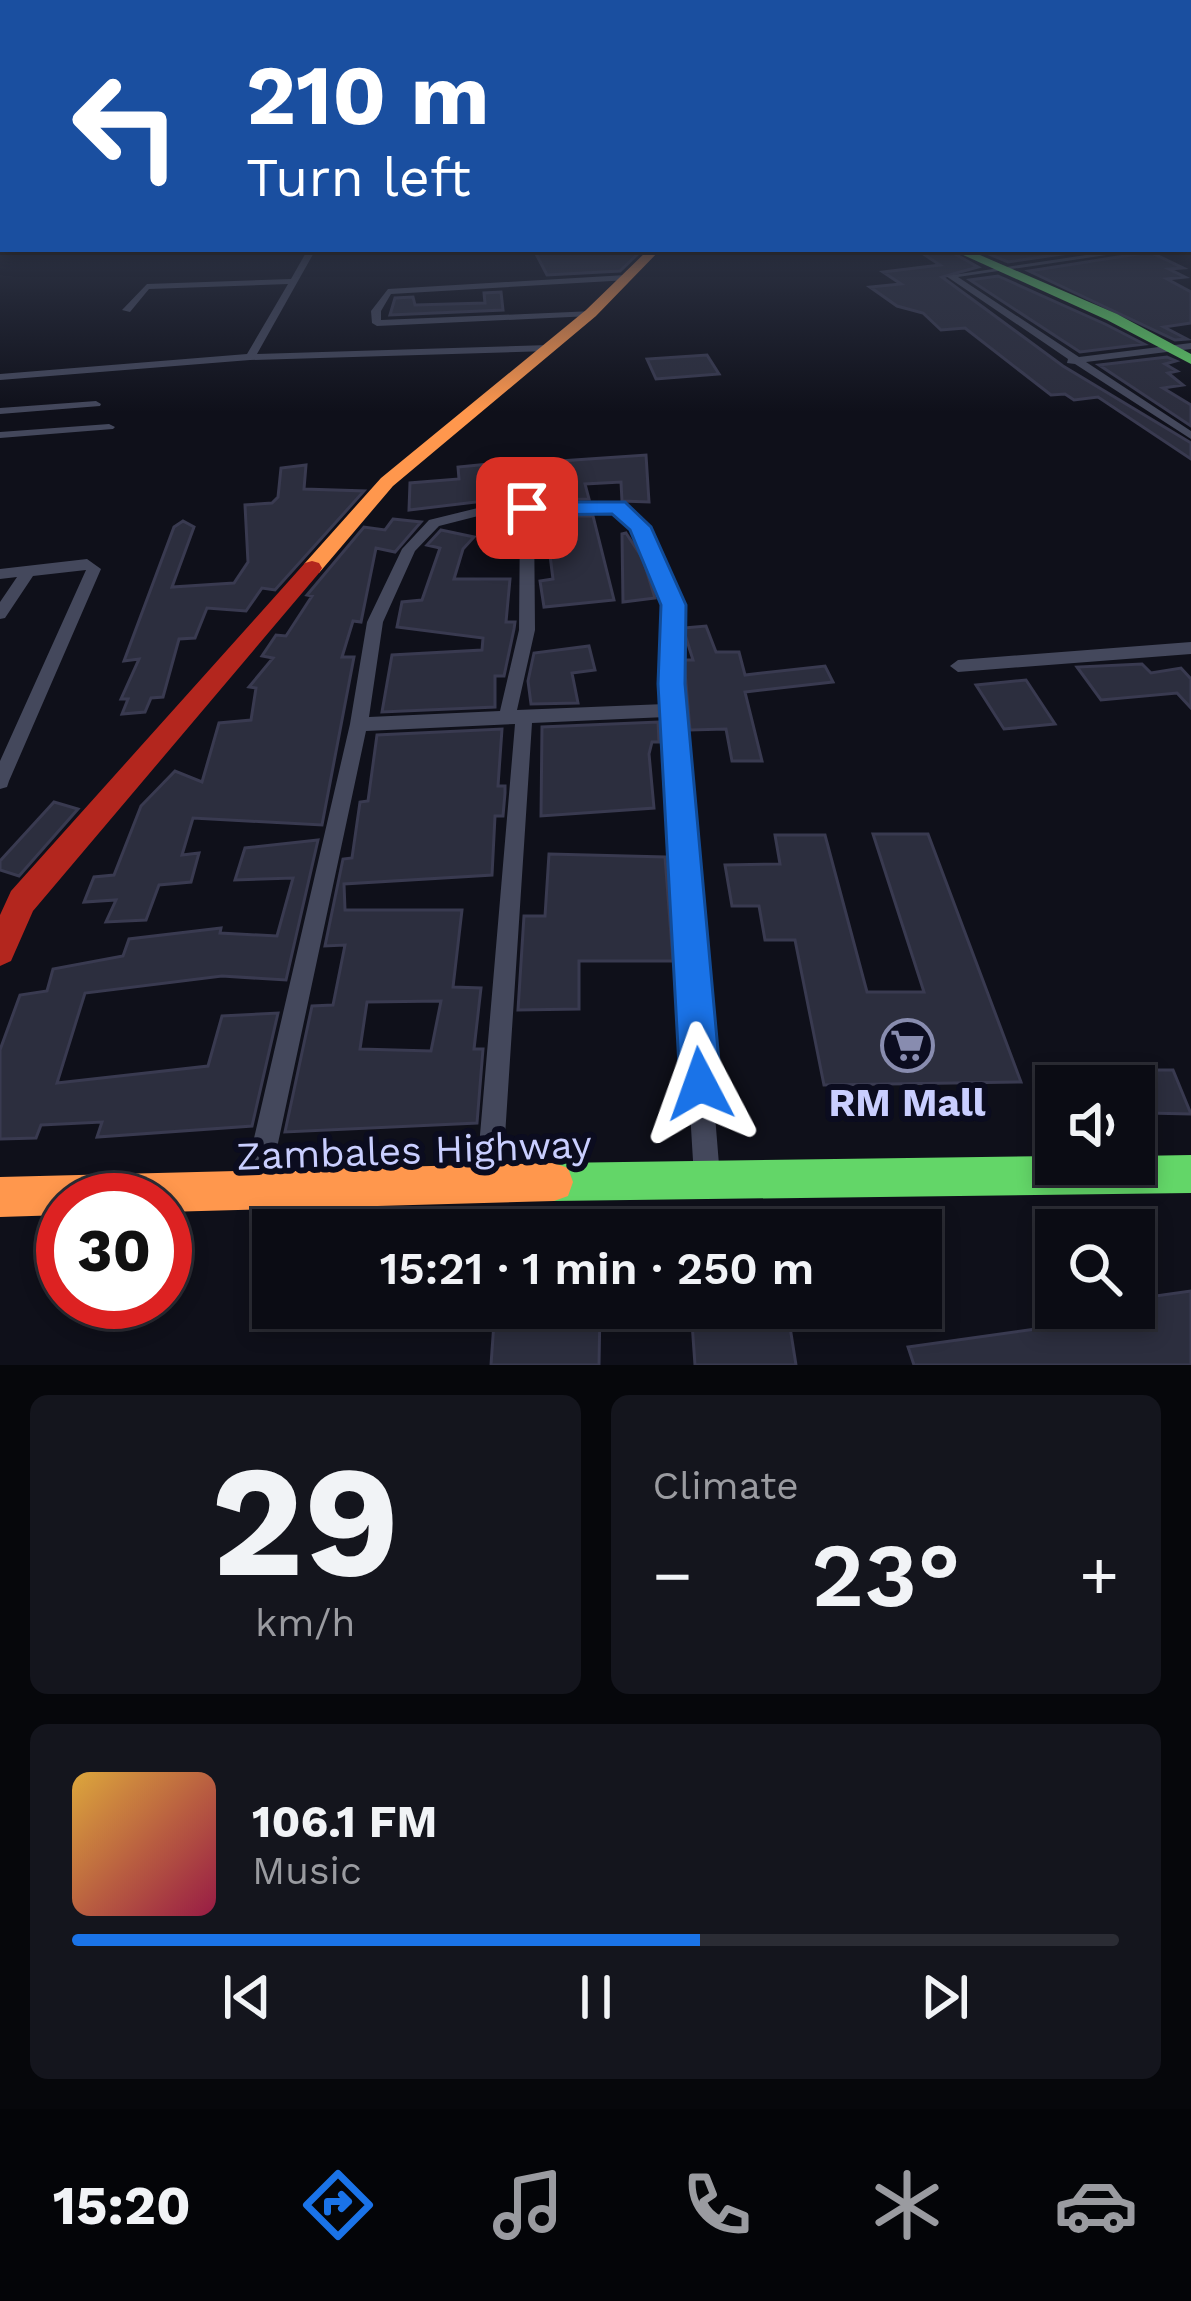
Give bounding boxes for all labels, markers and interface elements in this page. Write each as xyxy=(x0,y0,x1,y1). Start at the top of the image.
text: 210 m xyxy=(246,46,489,144)
icon: left xyxy=(48,48,204,204)
text: Turn left xyxy=(246,146,471,209)
pin xyxy=(476,457,578,559)
icon: arrive xyxy=(494,475,560,541)
supermarket icon: RM Mall xyxy=(879,1017,935,1073)
position arrow xyxy=(637,1021,763,1147)
map controls xyxy=(1035,1065,1155,1329)
button: sound xyxy=(1035,1065,1155,1185)
place label: RM Mall xyxy=(829,1080,986,1125)
street label: Zambales Highway xyxy=(236,1121,592,1179)
speed limit sign: 30 xyxy=(36,1173,192,1329)
button: search xyxy=(1035,1209,1155,1329)
text: 15:21 · 1 min · 250 m xyxy=(380,1242,814,1295)
text: 29 xyxy=(211,1430,400,1613)
text: Climate xyxy=(653,1463,799,1508)
text: 23° xyxy=(811,1522,961,1628)
text: − xyxy=(653,1537,692,1614)
text: + xyxy=(1079,1537,1119,1614)
text: km/h xyxy=(255,1600,355,1645)
text: 106.1 FM xyxy=(252,1795,437,1848)
text: Music xyxy=(252,1848,362,1893)
icon: previous xyxy=(214,1964,280,2030)
icon: pause xyxy=(563,1964,629,2030)
icon: next xyxy=(912,1964,978,2030)
icon: directions xyxy=(296,2163,380,2247)
icon: music xyxy=(486,2163,570,2247)
icon: phone xyxy=(675,2163,759,2247)
icon: climate xyxy=(865,2163,949,2247)
icon: car xyxy=(1054,2163,1138,2247)
text: 15:20 xyxy=(53,2174,191,2237)

